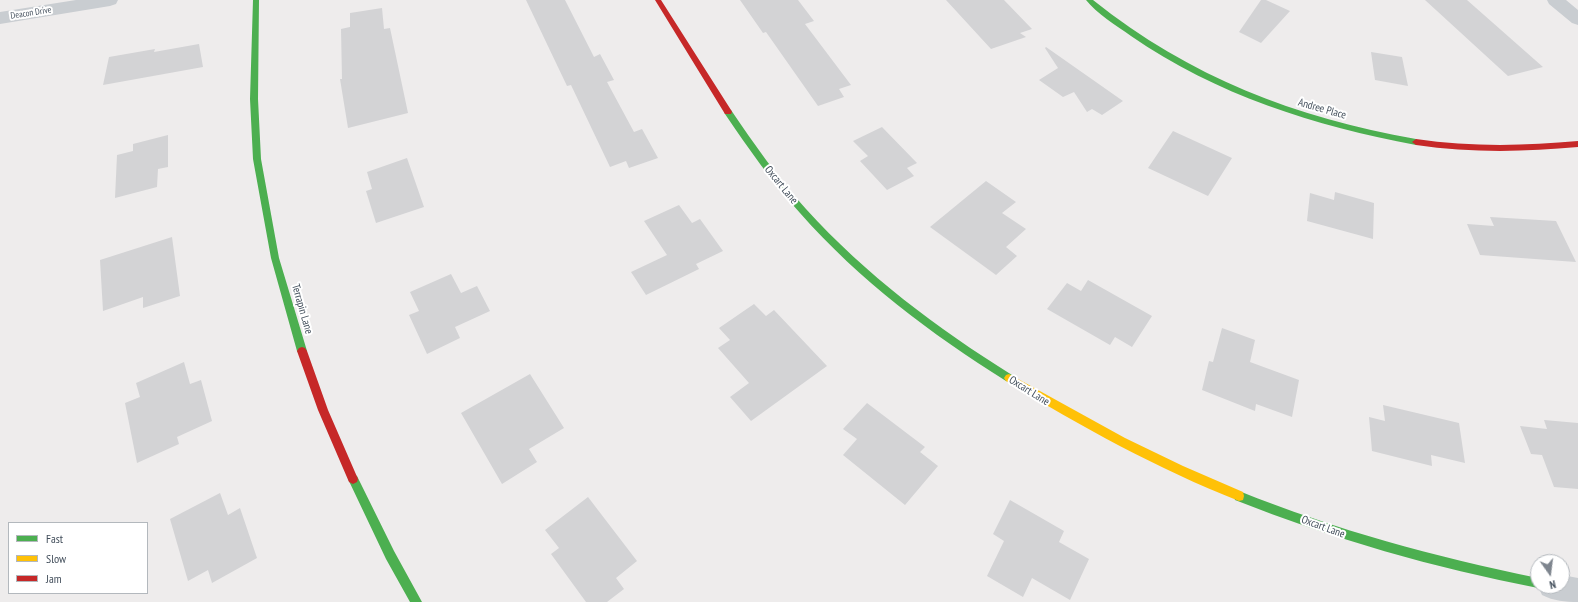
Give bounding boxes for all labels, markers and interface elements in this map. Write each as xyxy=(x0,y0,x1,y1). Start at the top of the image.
street label: Deacon Drive xyxy=(10,4,52,22)
street label: Andree Place xyxy=(1296,96,1348,122)
street label: Oxcart Lane xyxy=(762,163,800,207)
street label: Terrapin Lane xyxy=(289,283,315,335)
street label: Oxcart Lane xyxy=(1006,373,1052,409)
street label: Oxcart Lane xyxy=(1299,513,1347,541)
legend xyxy=(8,522,148,594)
text: Fast xyxy=(46,531,63,546)
text: Slow xyxy=(46,551,66,566)
north arrow xyxy=(1530,554,1570,594)
text: Jam xyxy=(46,571,62,586)
text: N xyxy=(1548,577,1557,592)

